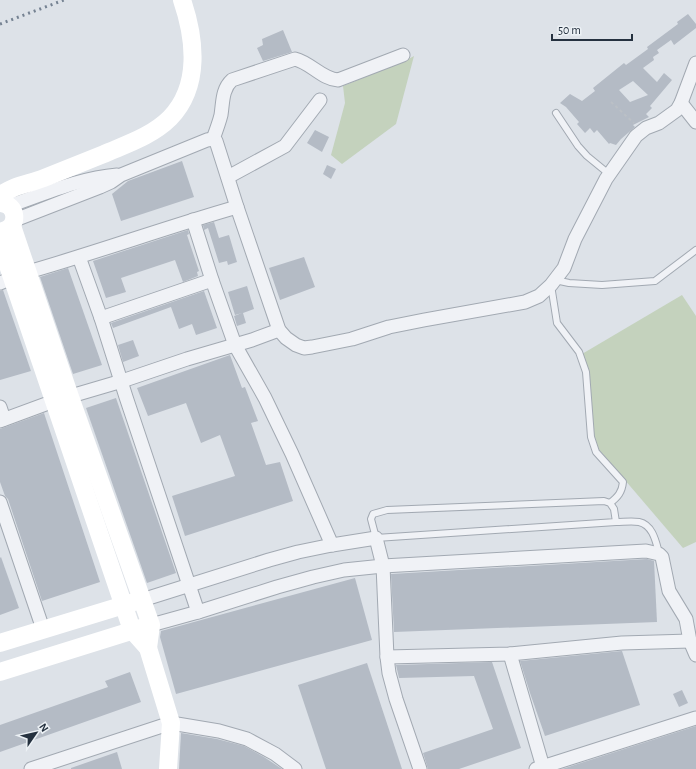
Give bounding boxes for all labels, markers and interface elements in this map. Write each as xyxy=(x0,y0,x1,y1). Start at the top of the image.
scale bar xyxy=(552,16,632,42)
text: 50 m xyxy=(558,24,581,36)
north arrow xyxy=(16,713,56,753)
text: N xyxy=(37,721,51,734)

